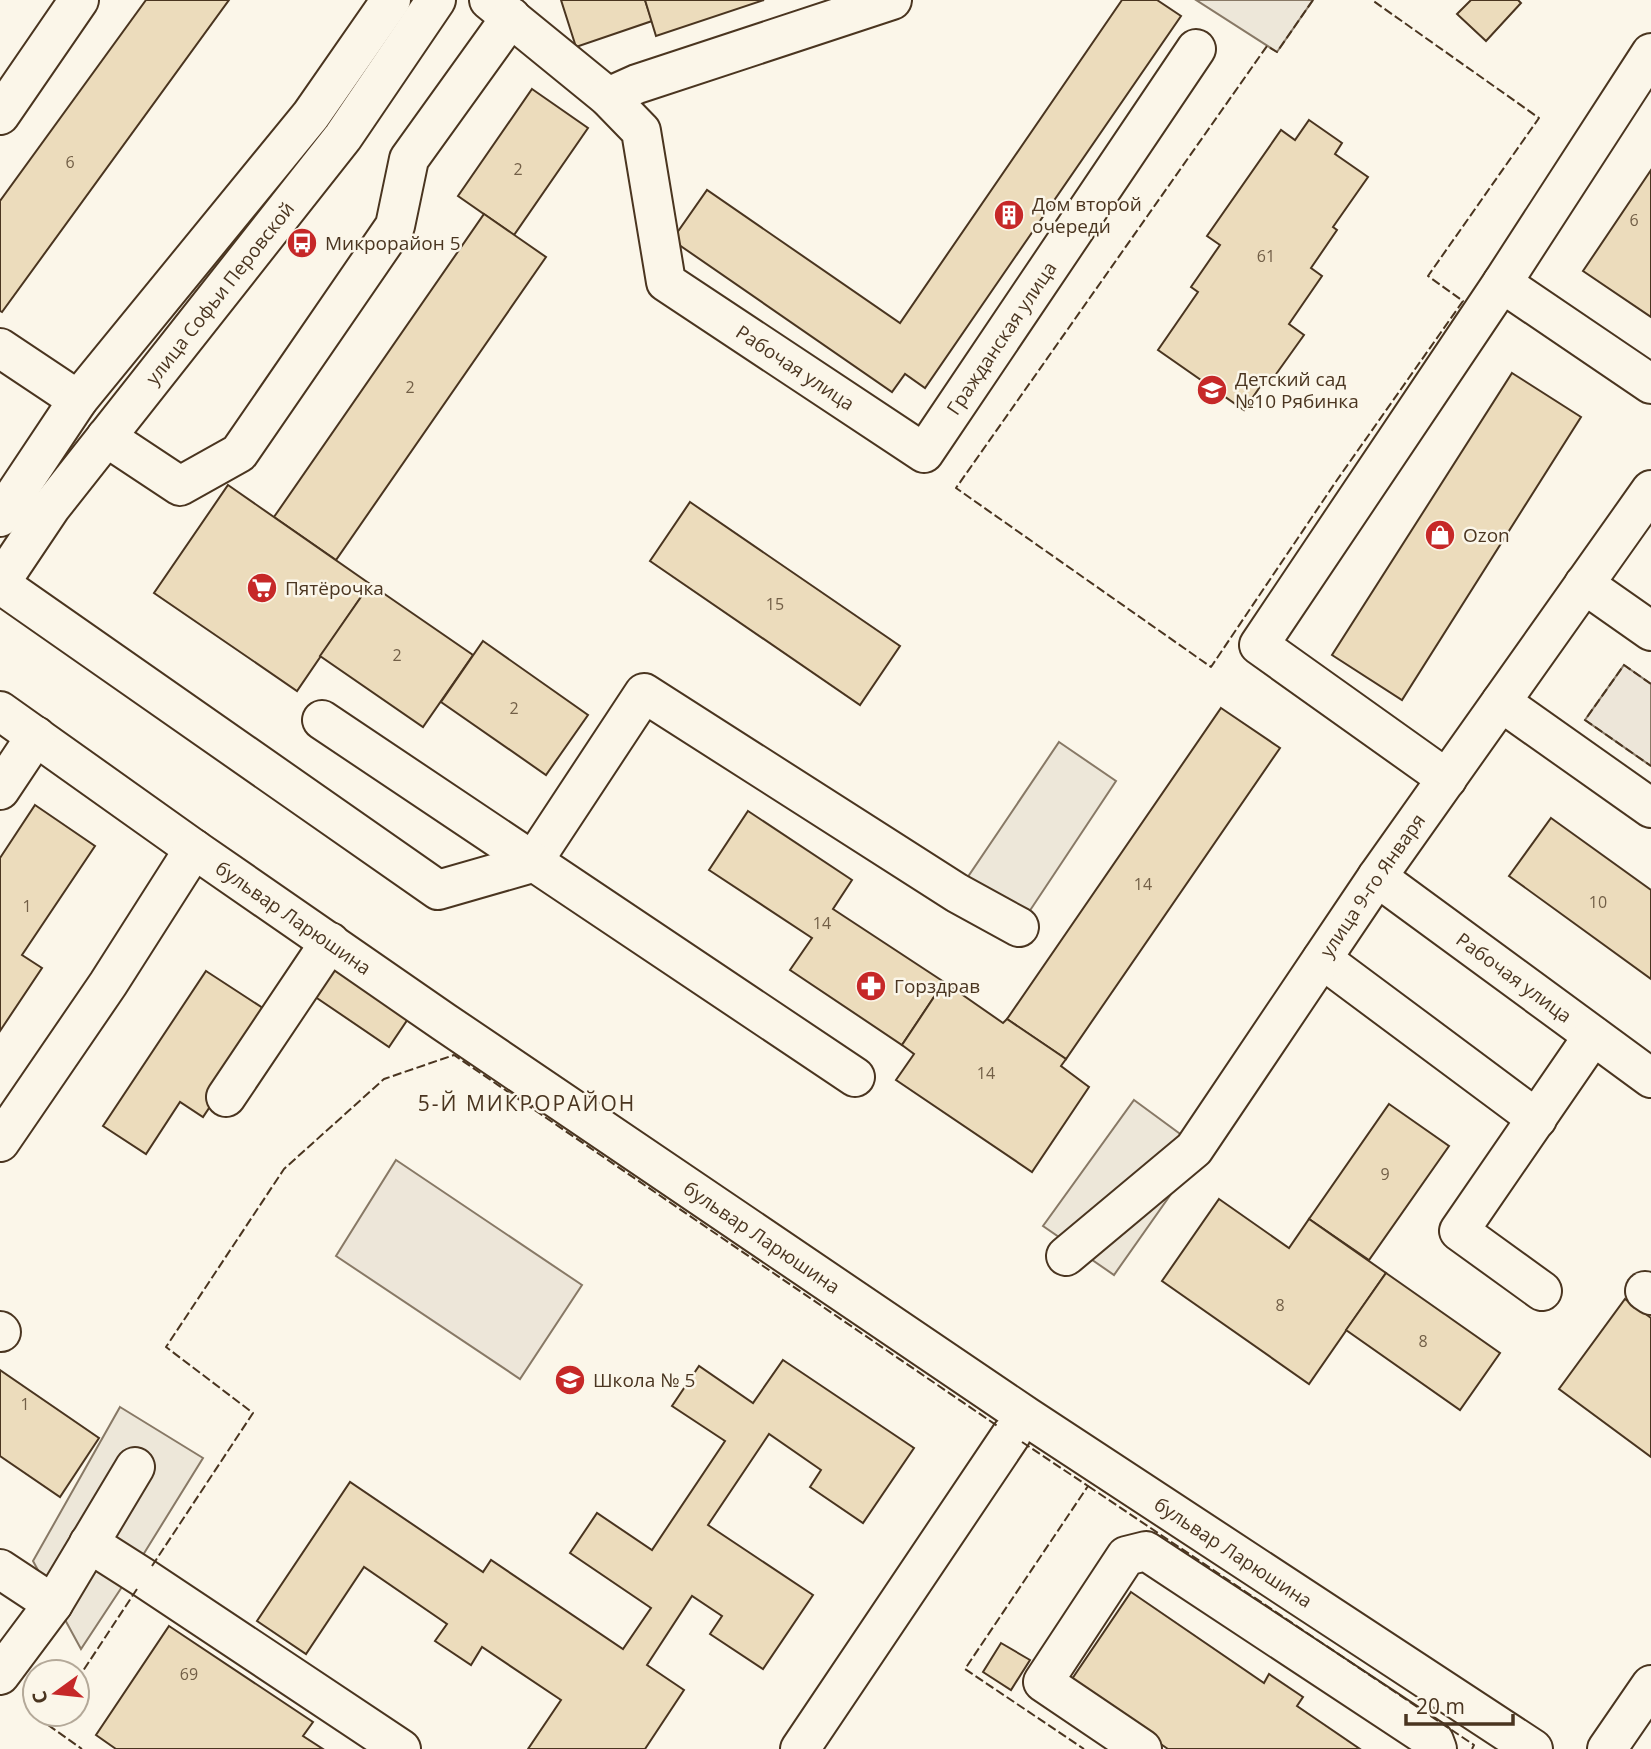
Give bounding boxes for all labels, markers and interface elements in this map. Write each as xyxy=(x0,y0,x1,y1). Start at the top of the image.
house number: 6 xyxy=(65,151,75,173)
house number: 2 xyxy=(513,158,523,180)
place label: Дом второй очереди xyxy=(1032,191,1142,239)
street label: улица Софьи Перовской xyxy=(140,196,300,390)
building icon: Дом второй очереди xyxy=(992,198,1026,232)
house number: 6 xyxy=(1629,209,1639,231)
bus stop icon: Микрорайон 5 xyxy=(285,226,319,260)
place label: Микрорайон 5 xyxy=(325,230,461,256)
house number: 61 xyxy=(1257,245,1275,267)
street label: Гражданская улица xyxy=(940,256,1062,420)
street label: Рабочая улица xyxy=(731,319,860,416)
place label: Детский сад №10 Рябинка xyxy=(1235,366,1359,414)
school or university icon: Детский сад №10 Рябинка xyxy=(1195,373,1229,407)
house number: 2 xyxy=(405,376,415,398)
shop icon: Ozon xyxy=(1423,518,1457,552)
place label: Ozon xyxy=(1463,522,1510,548)
supermarket icon: Пятёрочка xyxy=(245,571,279,605)
place label: Пятёрочка xyxy=(285,575,384,601)
house number: 15 xyxy=(766,593,784,615)
house number: 2 xyxy=(392,644,402,666)
house number: 2 xyxy=(509,697,519,719)
street label: улица 9-го Января xyxy=(1314,808,1431,962)
street label: бульвар Ларюшина xyxy=(210,855,376,981)
house number: 14 xyxy=(1134,873,1152,895)
house number: 10 xyxy=(1589,891,1607,913)
house number: 1 xyxy=(22,895,32,917)
house number: 14 xyxy=(813,912,831,934)
street label: Рабочая улица xyxy=(1451,926,1577,1029)
pharmacy icon: Горздрав xyxy=(854,969,888,1003)
place label: Горздрав xyxy=(894,973,980,999)
house number: 14 xyxy=(977,1062,995,1084)
district label: 5-Й МИКРОРАЙОН xyxy=(418,1089,636,1117)
house number: 9 xyxy=(1380,1163,1390,1185)
street label: бульвар Ларюшина xyxy=(678,1175,845,1300)
house number: 8 xyxy=(1275,1294,1285,1316)
house number: 8 xyxy=(1418,1330,1428,1352)
school or university icon: Школа № 5 xyxy=(553,1363,587,1397)
place label: Школа № 5 xyxy=(593,1367,695,1393)
house number: 1 xyxy=(20,1393,30,1415)
street label: бульвар Ларюшина xyxy=(1149,1491,1317,1614)
north arrow xyxy=(21,1658,91,1728)
house number: 69 xyxy=(180,1663,198,1685)
scale bar xyxy=(1406,1682,1513,1726)
text: С xyxy=(25,1688,54,1707)
text: 20 m xyxy=(1416,1692,1465,1720)

